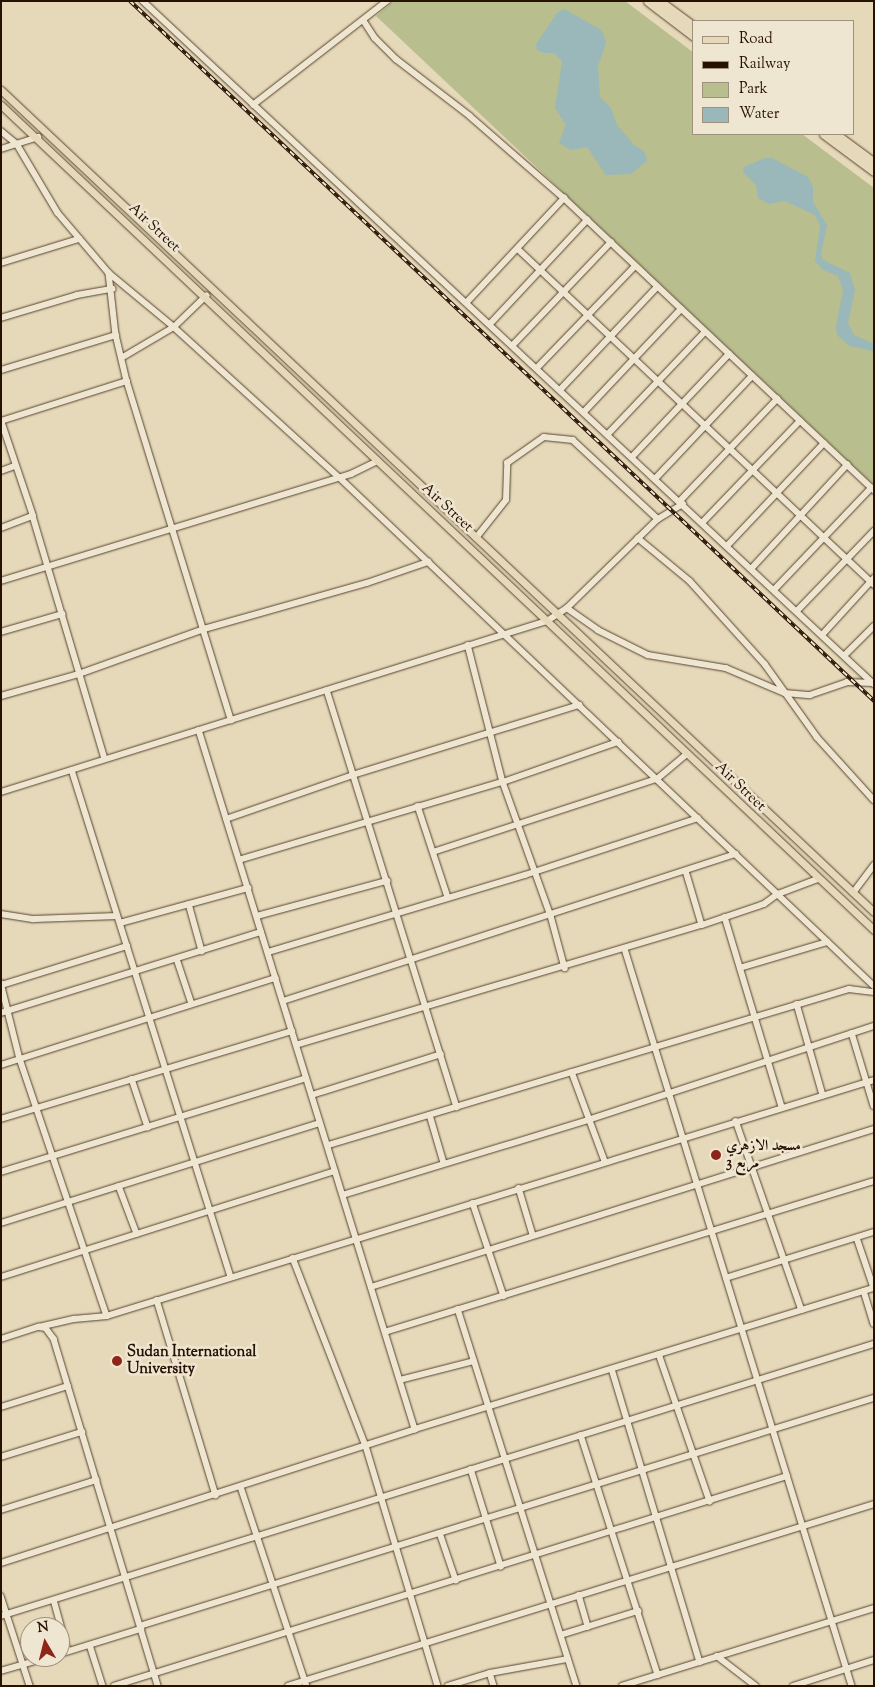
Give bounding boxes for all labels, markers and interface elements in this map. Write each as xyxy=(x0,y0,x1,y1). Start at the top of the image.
legend xyxy=(692,20,855,135)
text: Road xyxy=(739,29,773,50)
text: Railway xyxy=(739,54,790,75)
text: Park xyxy=(739,79,768,100)
text: Water xyxy=(739,104,779,125)
street label: Air Street xyxy=(124,200,184,256)
street label: Air Street xyxy=(417,480,477,536)
street label: Air Street xyxy=(711,758,769,816)
place label: مسجد الازهري مربع 3 xyxy=(726,1137,801,1172)
marker: مسجد الازهري مربع 3 xyxy=(710,1149,722,1161)
place label: Sudan International University xyxy=(127,1343,257,1378)
marker: Sudan International University xyxy=(111,1355,123,1367)
north arrow xyxy=(20,1617,70,1667)
text: N xyxy=(36,1617,50,1639)

